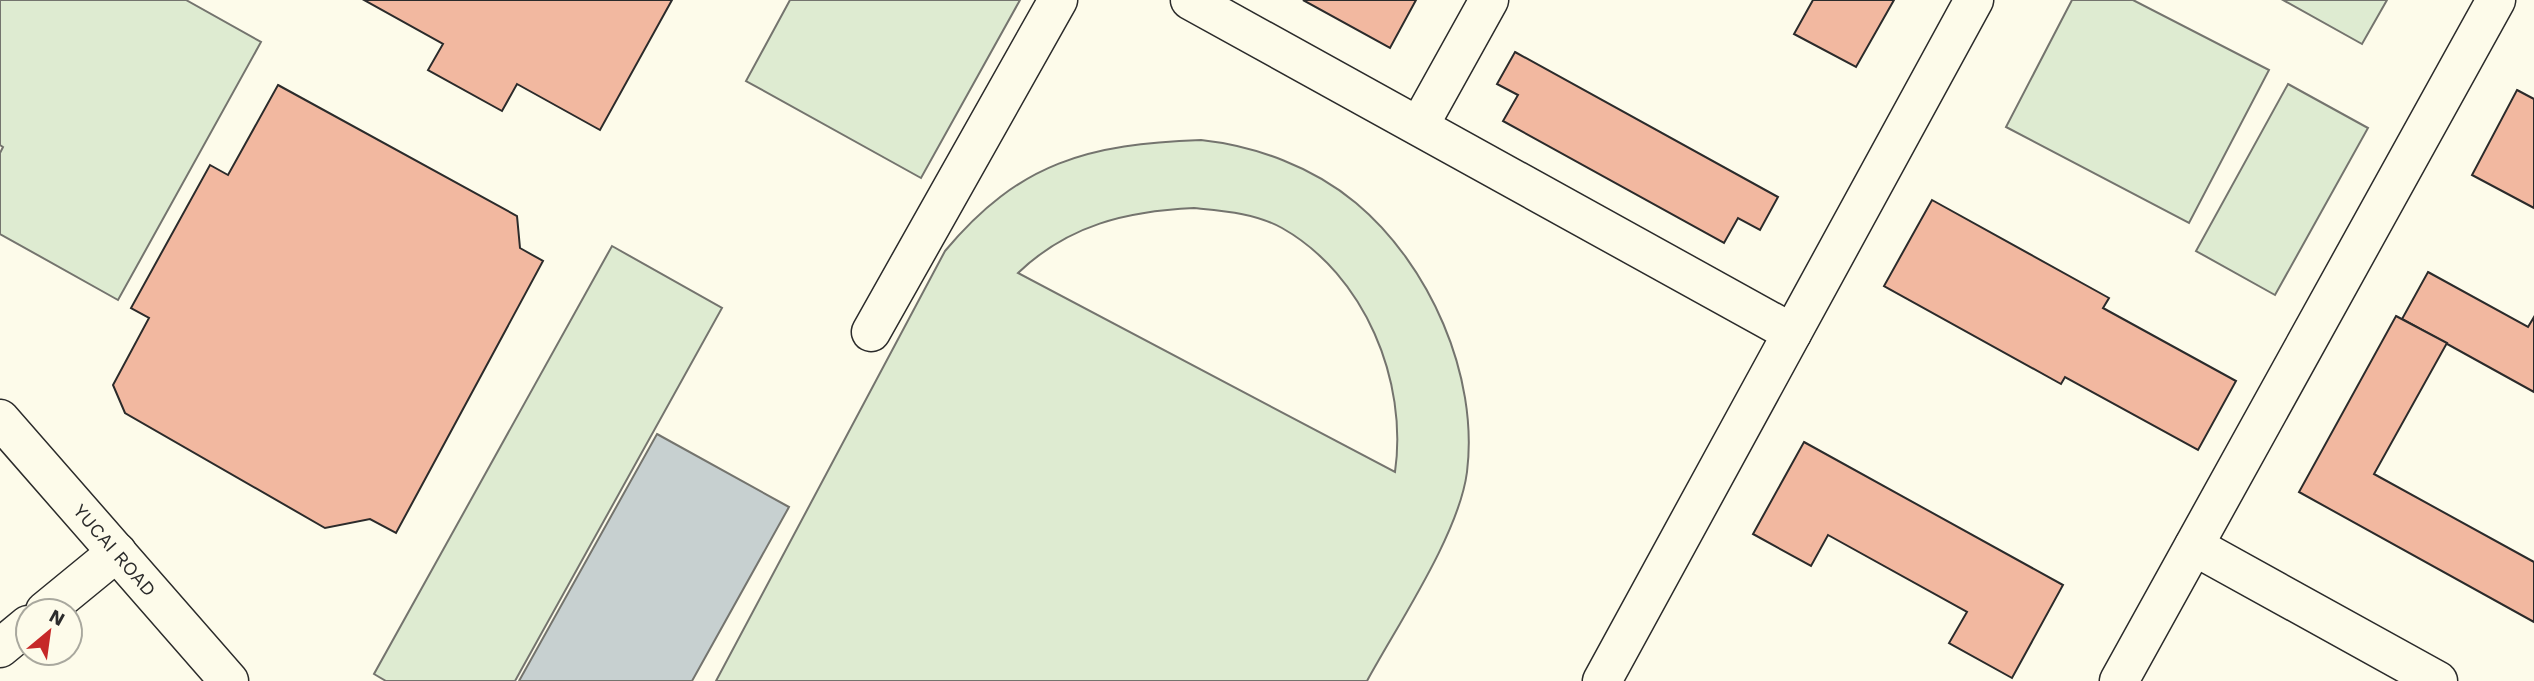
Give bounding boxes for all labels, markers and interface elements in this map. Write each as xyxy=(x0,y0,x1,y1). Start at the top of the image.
street label: YUCAI ROAD xyxy=(68,500,161,601)
north arrow xyxy=(14,597,84,667)
text: N xyxy=(45,604,69,631)

